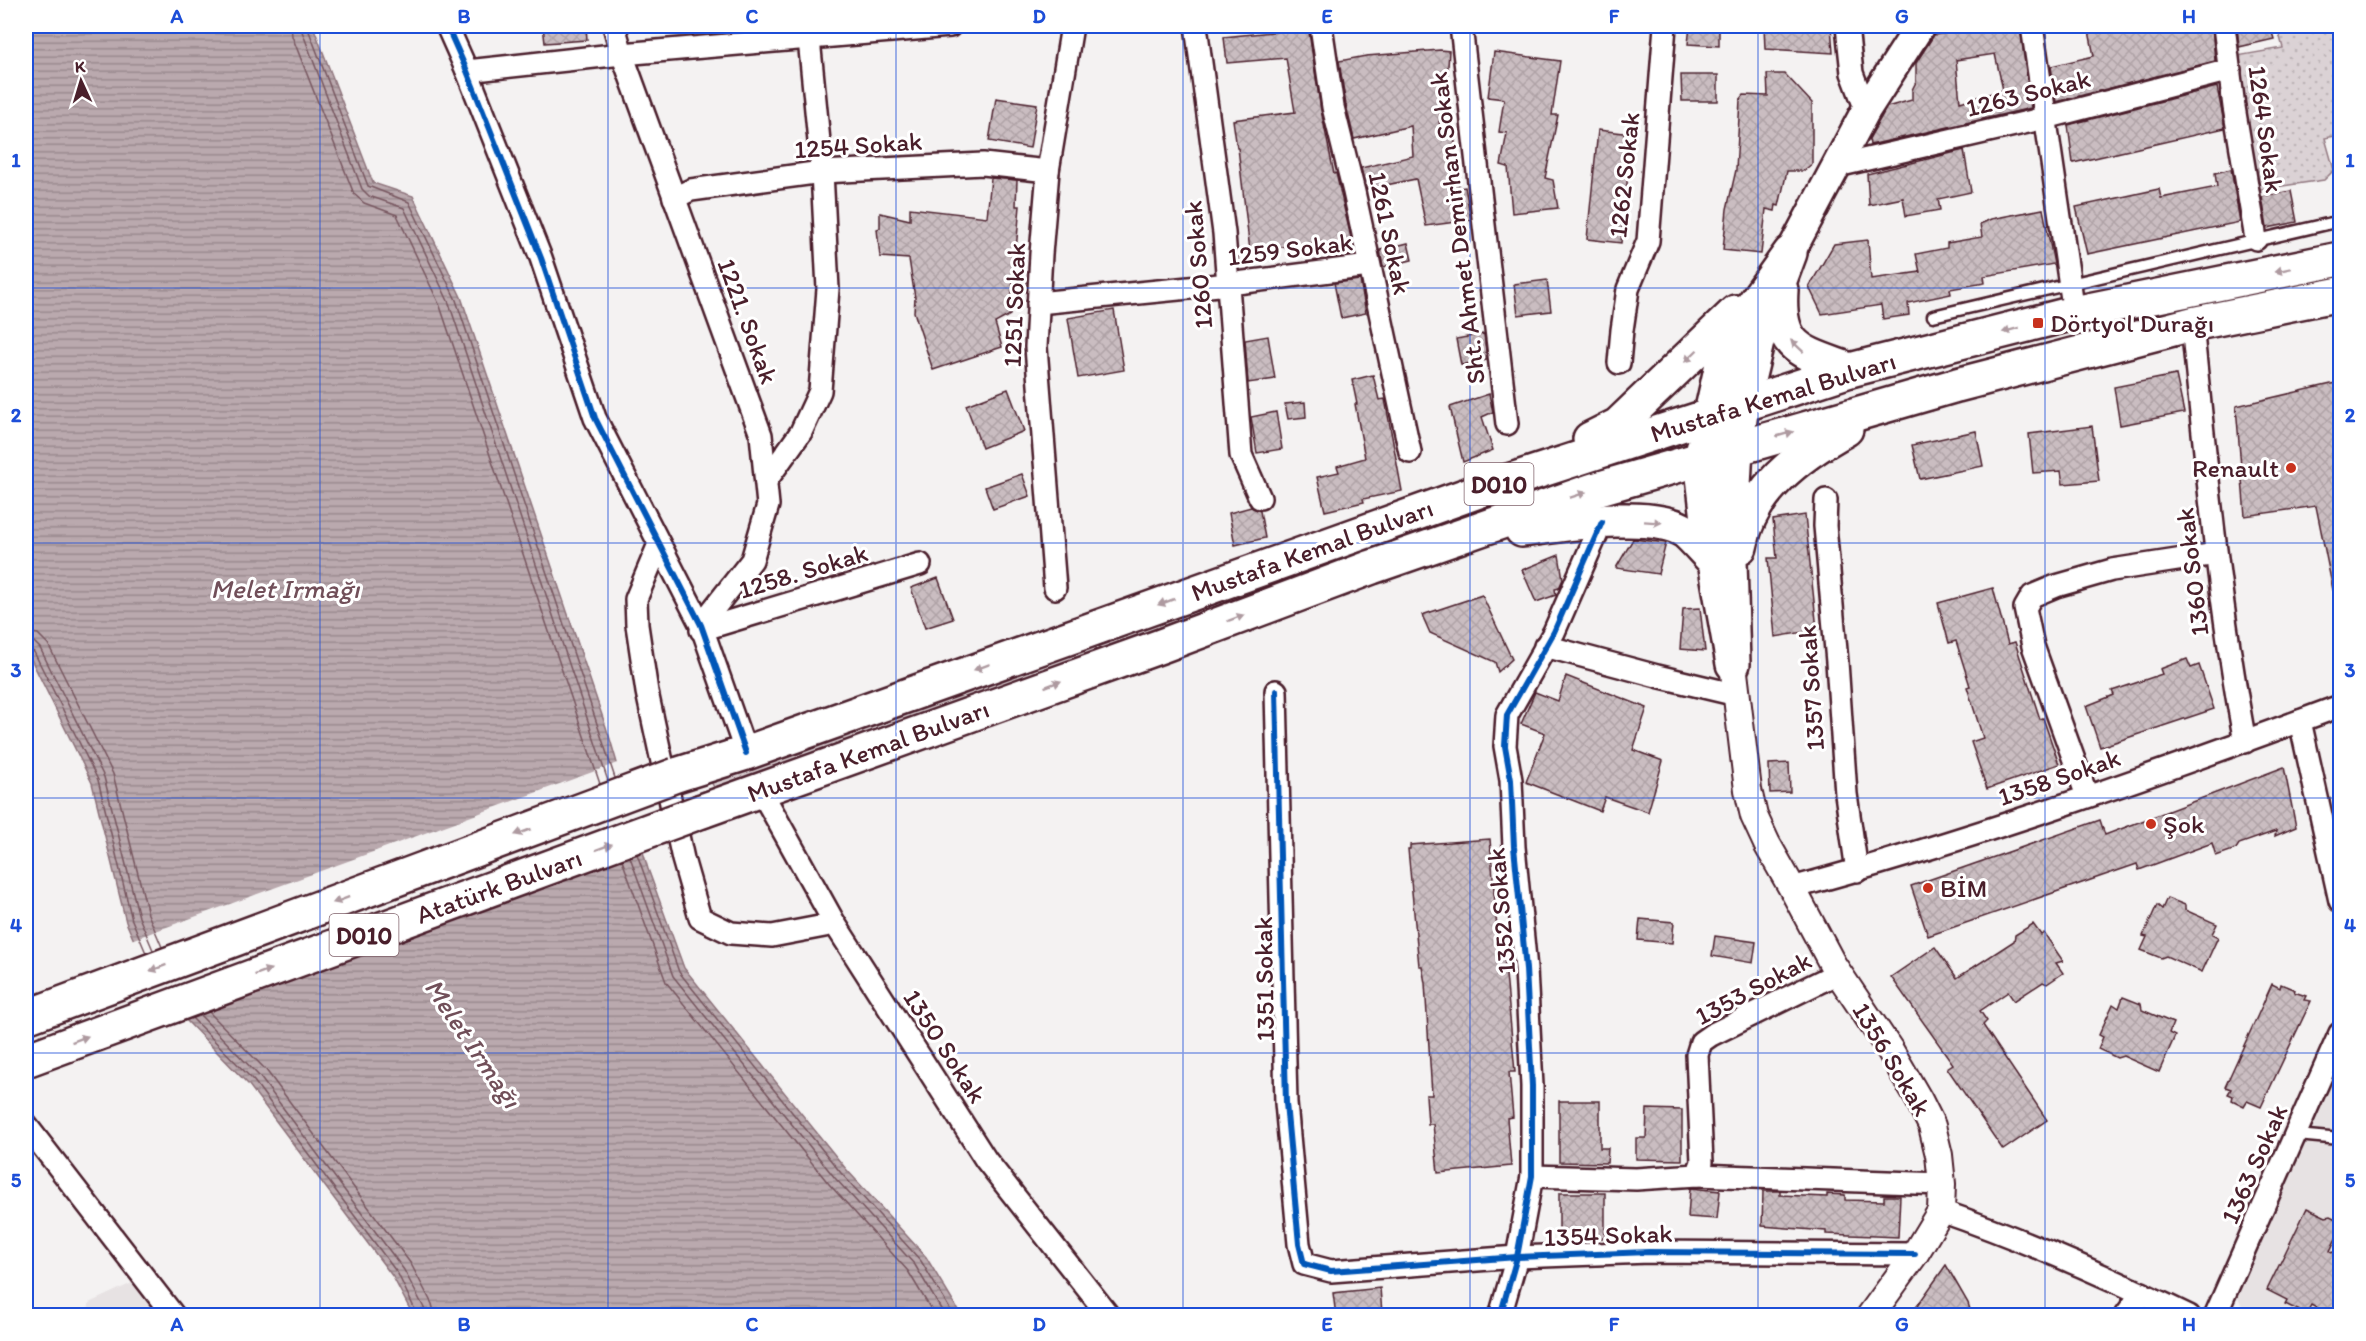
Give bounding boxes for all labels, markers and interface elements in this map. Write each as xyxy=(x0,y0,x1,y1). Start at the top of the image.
text: A xyxy=(170,4,184,28)
text: B xyxy=(458,4,471,28)
text: C xyxy=(746,4,759,28)
text: D xyxy=(1032,4,1046,28)
text: E xyxy=(1321,4,1333,28)
text: F xyxy=(1609,4,1620,28)
text: G xyxy=(1895,4,1909,28)
text: H xyxy=(2182,4,2196,28)
north arrow xyxy=(51,51,111,111)
text: K xyxy=(74,57,87,76)
street label: 1263 Sokak xyxy=(1963,62,2093,124)
street label: 1264 Sokak xyxy=(2241,63,2291,195)
street label: Sht. Ahmet Demirhan Sokak xyxy=(1422,70,1492,386)
street label: 1262 Sokak xyxy=(1601,110,1647,240)
street label: 1254 Sokak xyxy=(793,125,923,165)
text: 1 xyxy=(11,148,21,172)
text: 1 xyxy=(2345,148,2355,172)
street label: 1261 Sokak xyxy=(1361,169,1419,297)
street label: 1260 Sokak xyxy=(1176,199,1220,331)
street label: 1259 Sokak xyxy=(1225,225,1355,273)
street label: 1251 Sokak xyxy=(996,242,1032,368)
street label: 1221. Sokak xyxy=(711,254,785,388)
one-way arrow xyxy=(2274,266,2292,276)
place label: Dörtyol Durağı xyxy=(2050,307,2214,339)
marker: Dörtyol Durağı xyxy=(2031,316,2045,330)
one-way arrow xyxy=(2002,326,2020,335)
one-way arrow xyxy=(1790,339,1805,353)
street label: Mustafa Kemal Bulvarı xyxy=(1646,344,1900,450)
one-way arrow xyxy=(1685,349,1699,363)
text: 2 xyxy=(11,403,22,427)
text: 2 xyxy=(2345,403,2356,427)
one-way arrow xyxy=(1776,429,1794,438)
place label: Renault xyxy=(2192,452,2279,484)
marker: Renault xyxy=(2284,461,2298,475)
road number: D010 xyxy=(1464,463,1534,505)
one-way arrow xyxy=(1569,490,1587,500)
street label: Mustafa Kemal Bulvarı xyxy=(1187,491,1437,609)
street label: 1360 Sokak xyxy=(2168,506,2216,638)
one-way arrow xyxy=(1644,517,1663,526)
street label: 1258. Sokak xyxy=(735,536,871,606)
water label: Melet Irmağı xyxy=(210,572,361,605)
one-way arrow xyxy=(1157,598,1175,608)
one-way arrow xyxy=(1228,612,1246,622)
street label: 1357 Sokak xyxy=(1791,624,1831,752)
text: 3 xyxy=(11,658,22,682)
text: 3 xyxy=(2345,658,2356,682)
one-way arrow xyxy=(973,663,991,673)
one-way arrow xyxy=(1044,679,1062,689)
street label: Mustafa Kemal Bulvarı xyxy=(743,692,993,810)
street label: 1358 Sokak xyxy=(1994,741,2124,813)
place label: Şok xyxy=(2163,808,2205,840)
marker: Şok xyxy=(2144,817,2158,831)
one-way arrow xyxy=(514,827,532,837)
street label: Atatürk Bulvarı xyxy=(412,841,586,931)
one-way arrow xyxy=(595,842,613,852)
street label: 1352 Sokak xyxy=(1480,846,1522,976)
place label: BİM xyxy=(1940,872,1987,904)
marker: BİM xyxy=(1921,881,1935,895)
one-way arrow xyxy=(331,895,349,905)
text: 4 xyxy=(10,913,22,937)
text: 4 xyxy=(2344,913,2356,937)
road number: D010 xyxy=(330,914,398,956)
street label: 1351 Sokak xyxy=(1247,916,1281,1042)
street label: 1353 Sokak xyxy=(1689,944,1817,1032)
one-way arrow xyxy=(149,964,167,973)
one-way arrow xyxy=(255,967,273,977)
water label: Melet Irmağı xyxy=(418,972,529,1115)
street label: 1350 Sokak xyxy=(896,983,994,1109)
street label: 1356 Sokak xyxy=(1846,996,1938,1122)
one-way arrow xyxy=(72,1034,90,1044)
street label: 1363 Sokak xyxy=(2213,1099,2295,1229)
text: 5 xyxy=(11,1168,22,1192)
text: 5 xyxy=(2345,1168,2356,1192)
street label: 1354 Sokak xyxy=(1543,1217,1673,1253)
text: A xyxy=(170,1312,184,1336)
text: B xyxy=(458,1312,471,1336)
text: C xyxy=(746,1312,759,1336)
text: D xyxy=(1032,1312,1046,1336)
text: E xyxy=(1321,1312,1333,1336)
text: F xyxy=(1609,1312,1620,1336)
text: G xyxy=(1895,1312,1909,1336)
text: H xyxy=(2182,1312,2196,1336)

